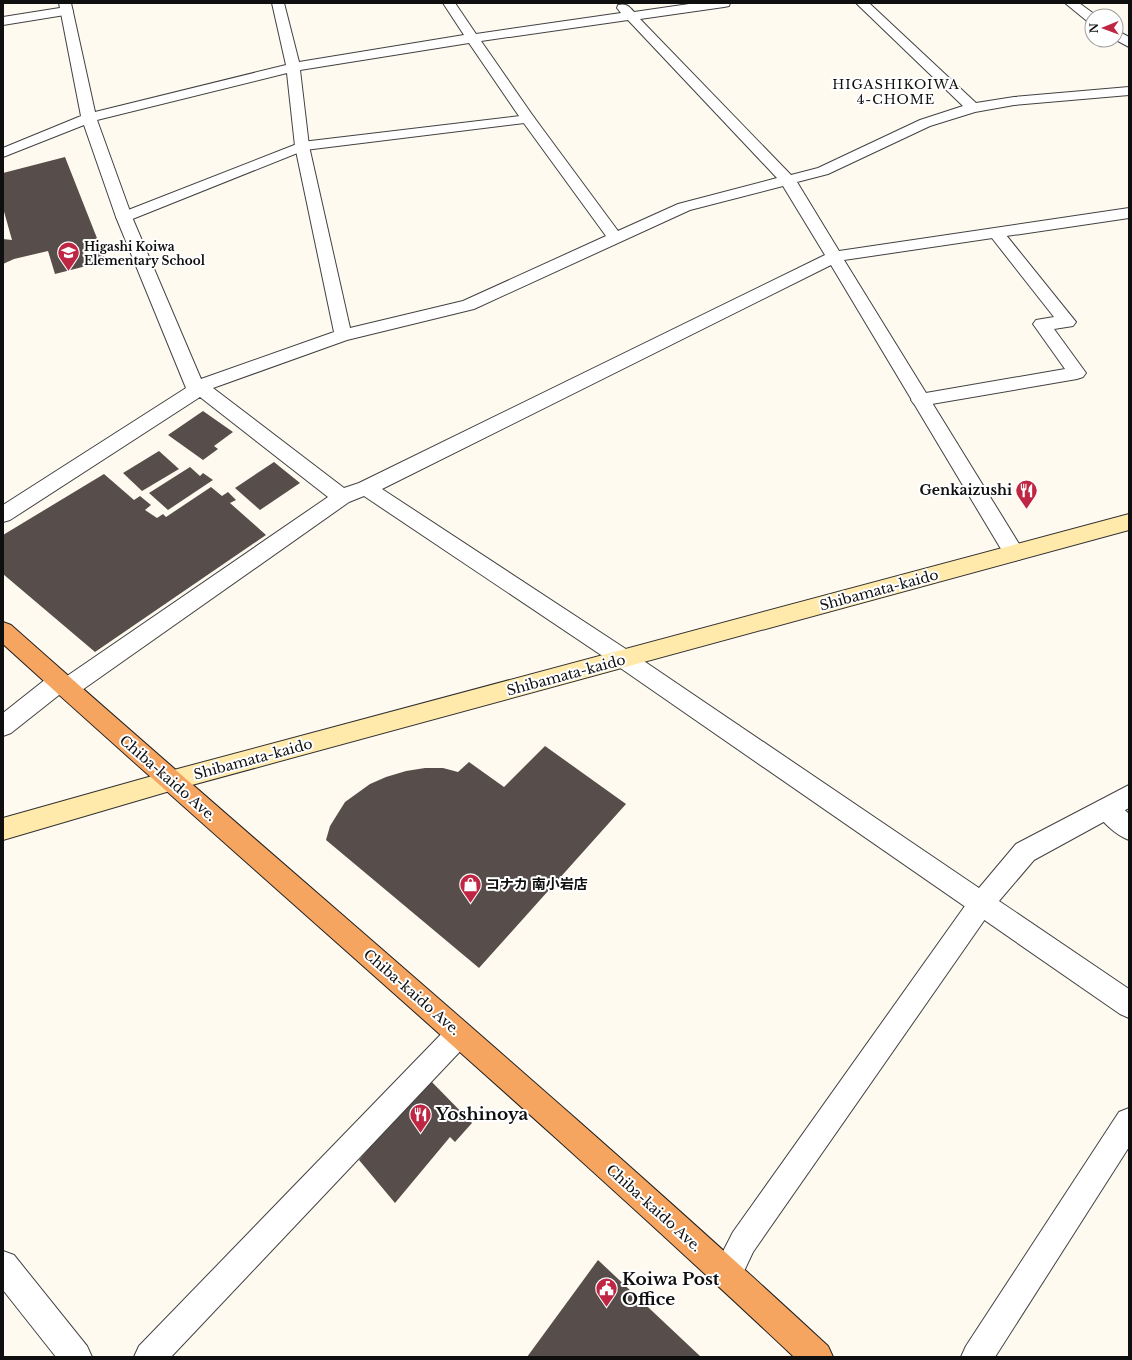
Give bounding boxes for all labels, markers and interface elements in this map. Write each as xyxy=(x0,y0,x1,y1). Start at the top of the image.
north arrow xyxy=(1084,8,1124,48)
text: N xyxy=(1087,22,1101,33)
district label: HIGASHIKOIWA 4-CHOME xyxy=(832,76,960,108)
place label: Higashi Koiwa Elementary School xyxy=(84,239,206,268)
school or university icon: Higashi Koiwa Elementary School xyxy=(56,240,82,273)
restaurant icon: Genkaizushi xyxy=(1014,477,1040,510)
place label: Genkaizushi xyxy=(920,481,1012,499)
street label: Shibamata-kaido xyxy=(818,565,940,615)
street label: Shibamata-kaido xyxy=(505,650,627,700)
street label: Chiba-kaido Ave. xyxy=(116,731,220,825)
street label: Shibamata-kaido xyxy=(192,734,314,784)
shop icon: コナカ 南小岩店 xyxy=(457,871,483,904)
place label: コナカ 南小岩店 xyxy=(486,875,588,893)
street label: Chiba-kaido Ave. xyxy=(360,945,464,1039)
restaurant icon: Yoshinoya xyxy=(408,1101,434,1134)
place label: Yoshinoya xyxy=(435,1104,529,1125)
street label: Chiba-kaido Ave. xyxy=(603,1160,705,1256)
place label: Koiwa Post Office xyxy=(622,1269,720,1310)
public building icon: Koiwa Post Office xyxy=(593,1276,619,1309)

